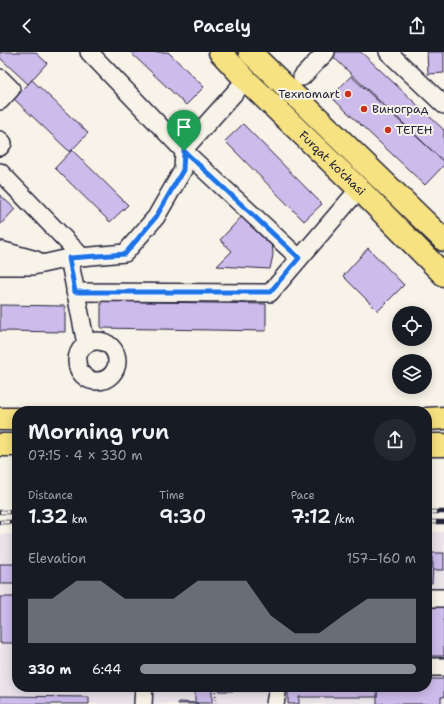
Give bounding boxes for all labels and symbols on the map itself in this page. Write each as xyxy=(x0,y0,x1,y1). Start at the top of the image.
place label: Texnomart xyxy=(278,86,340,102)
marker: Texnomart xyxy=(343,89,353,99)
place label: Виноград xyxy=(372,101,429,117)
marker: Виноград xyxy=(359,104,369,114)
pin xyxy=(167,110,201,151)
place label: ТЕГЕН xyxy=(396,122,433,138)
marker: ТЕГЕН xyxy=(383,125,393,135)
street label: Furqat ko'chasi xyxy=(295,127,369,199)

